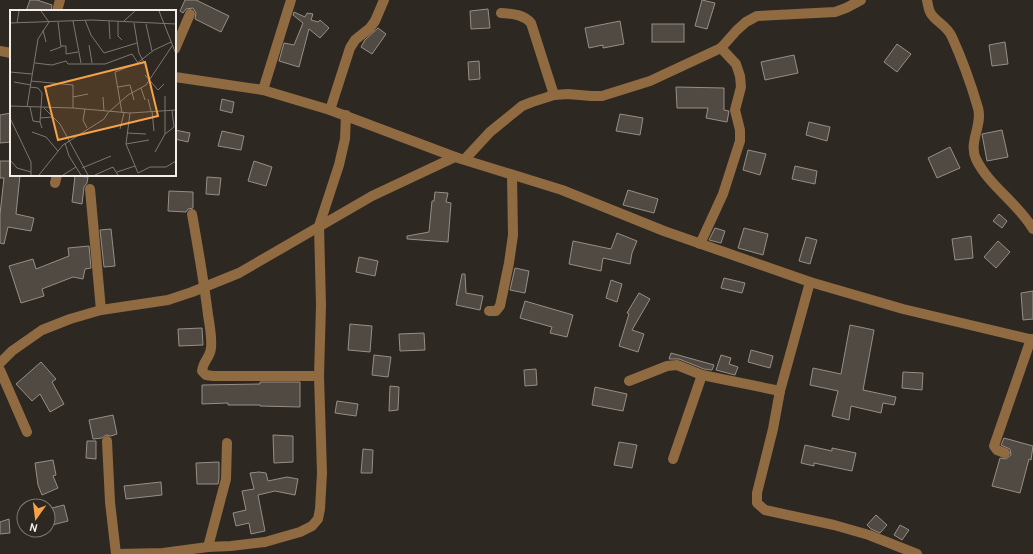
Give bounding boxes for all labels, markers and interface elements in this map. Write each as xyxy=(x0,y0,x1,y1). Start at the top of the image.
inset map xyxy=(10,10,176,176)
north arrow xyxy=(16,498,56,538)
text: N xyxy=(28,520,39,535)

